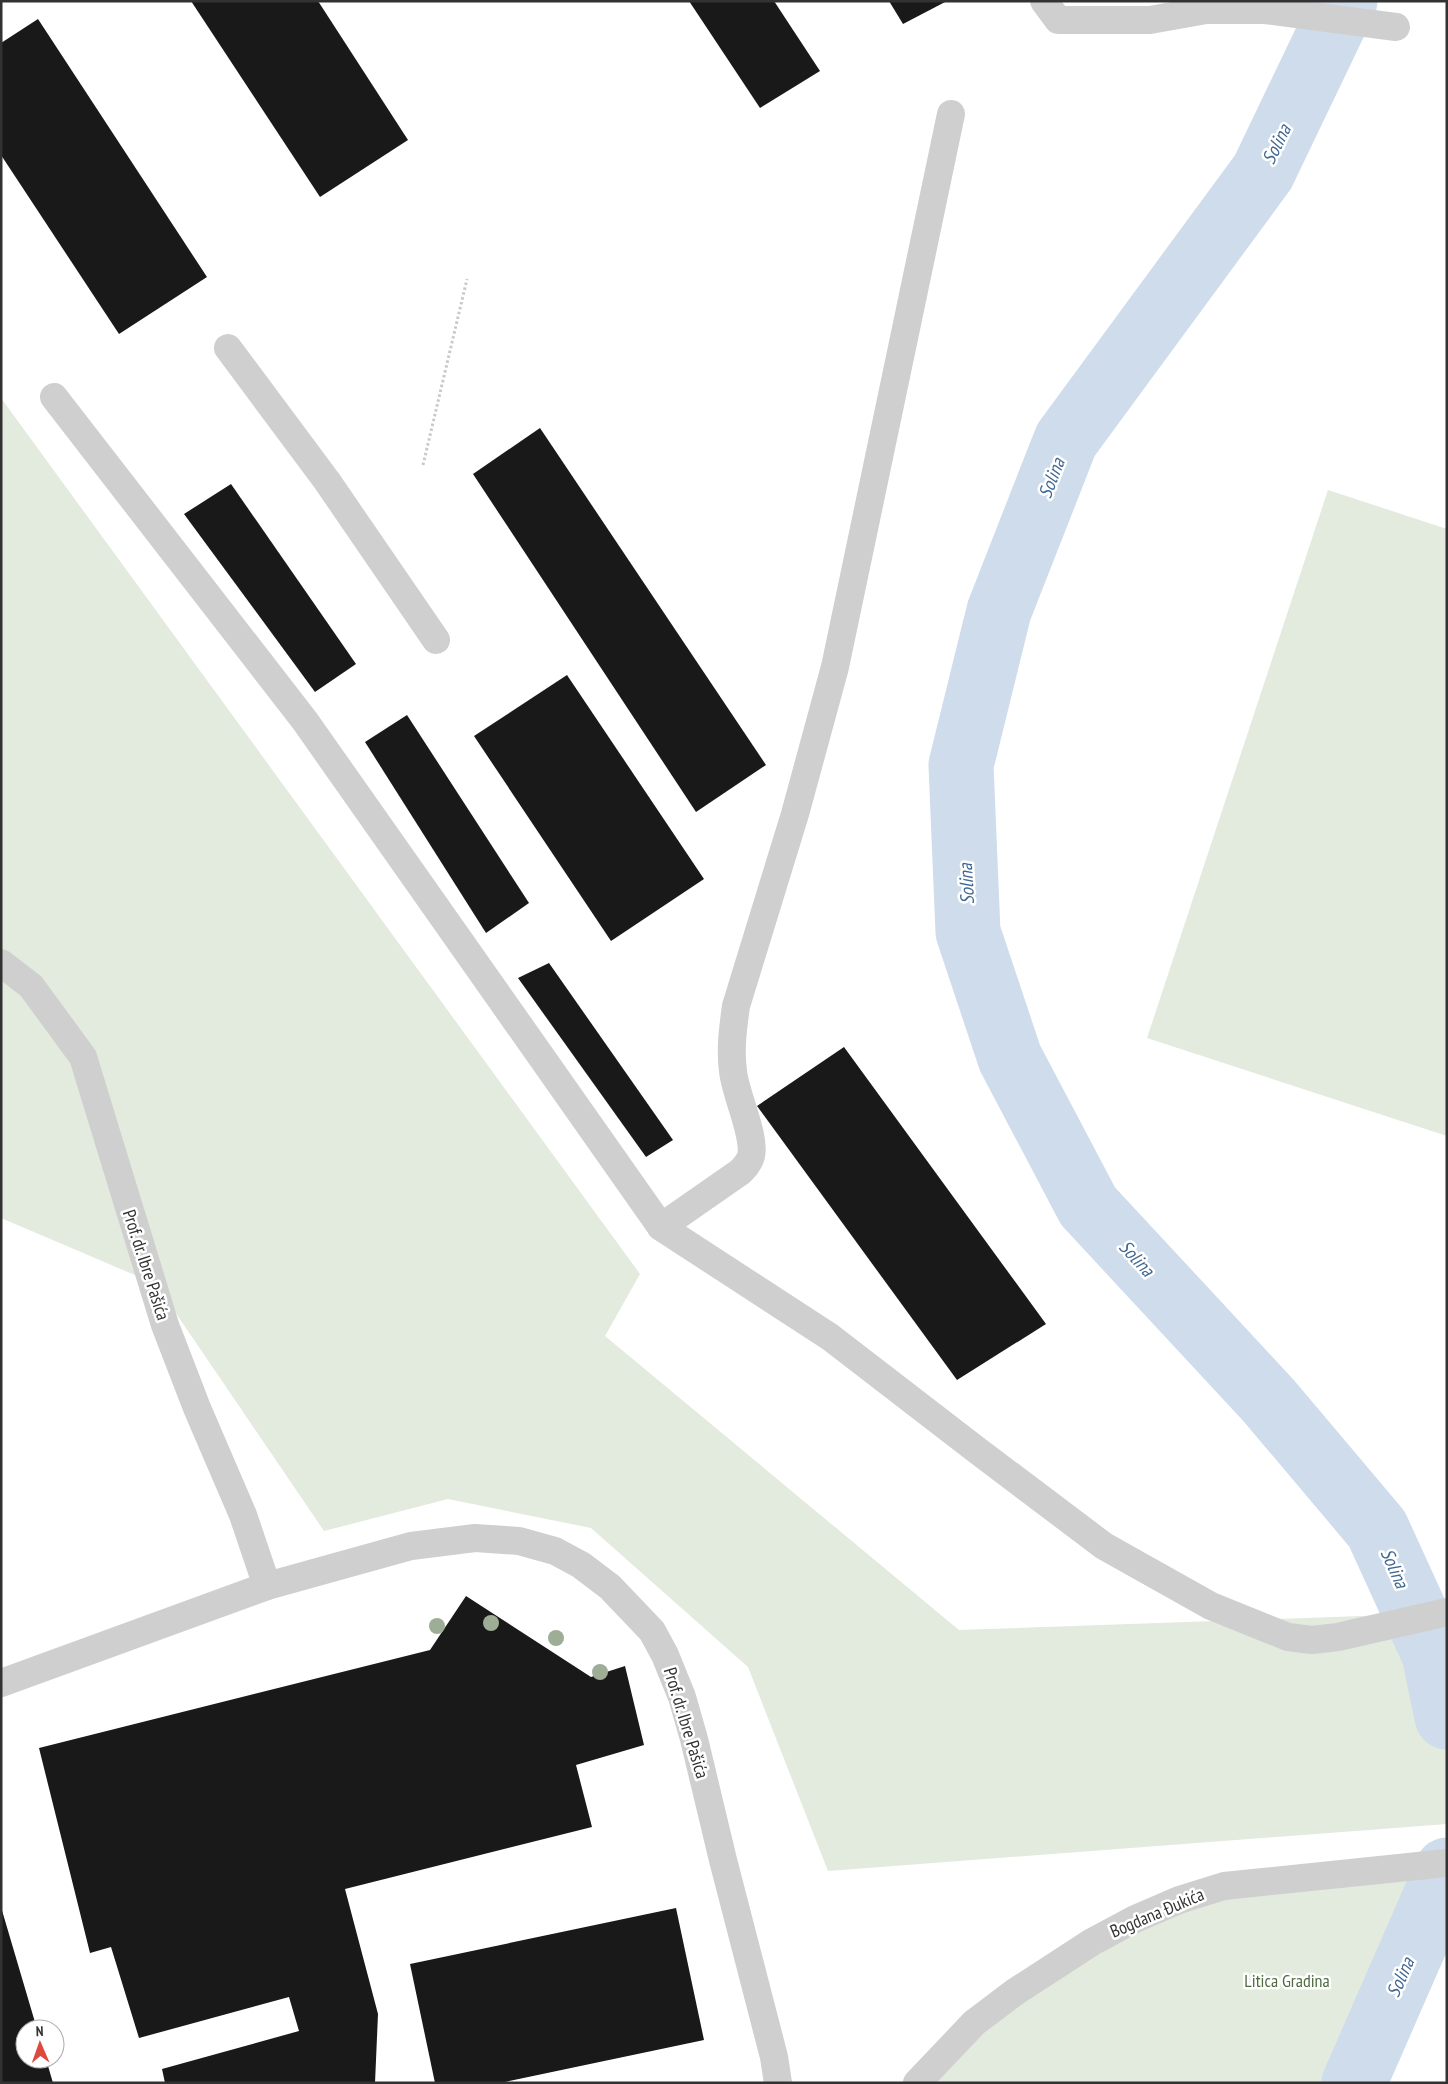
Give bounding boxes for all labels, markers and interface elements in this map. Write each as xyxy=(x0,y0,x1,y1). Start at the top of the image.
water label: Solina xyxy=(1256,119,1296,168)
water label: Solina xyxy=(1032,453,1070,501)
water label: Solina xyxy=(953,862,979,905)
street label: Prof. dr. Ibre Pašića xyxy=(118,1207,175,1323)
water label: Solina xyxy=(1114,1235,1161,1282)
water label: Solina xyxy=(1376,1544,1415,1593)
street label: Prof. dr. Ibre Pašića xyxy=(659,1665,714,1781)
street label: Bogdana Đukića xyxy=(1106,1882,1207,1943)
water label: Solina xyxy=(1381,1952,1420,2001)
park label: Litica Gradina xyxy=(1244,1969,1330,1992)
north arrow xyxy=(15,2019,65,2069)
text: N xyxy=(35,2022,44,2040)

